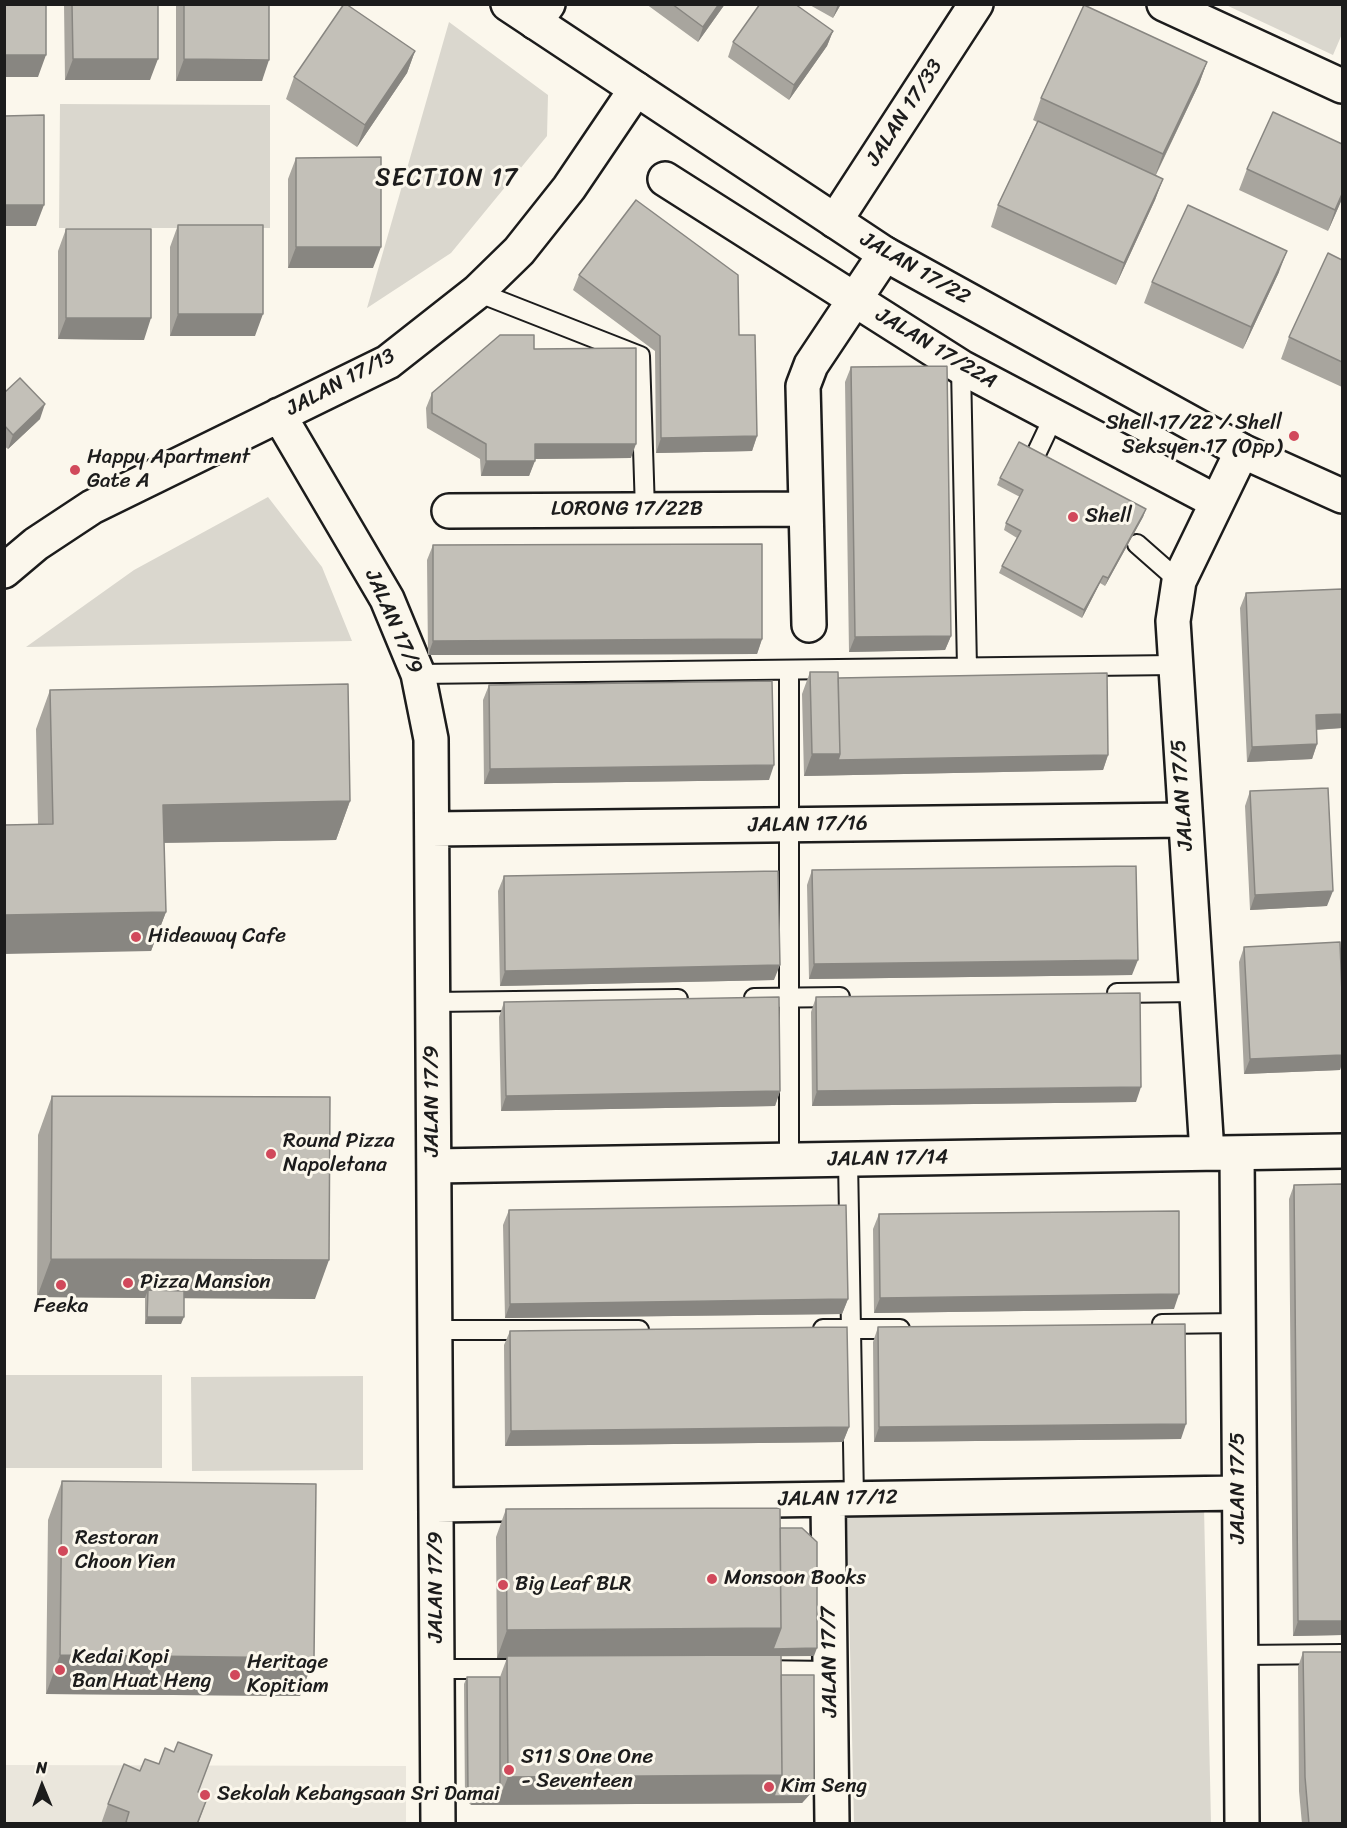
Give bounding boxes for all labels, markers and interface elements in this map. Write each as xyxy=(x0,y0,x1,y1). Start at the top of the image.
street label: JALAN 17/33 xyxy=(861,55,949,171)
district label: SECTION 17 xyxy=(377,165,517,193)
street label: JALAN 17/22 xyxy=(856,227,974,311)
street label: JALAN 17/22A xyxy=(871,303,1001,395)
street label: JALAN 17/13 xyxy=(282,344,400,422)
place label: Shell 17/22 / Shell Seksyen 17 (Opp) xyxy=(1106,411,1282,461)
marker: Shell 17/22 / Shell Seksyen 17 (Opp) xyxy=(1287,429,1301,443)
place label: Happy Apartment Gate A xyxy=(87,445,250,495)
marker: Happy Apartment Gate A xyxy=(68,463,82,477)
street label: LORONG 17/22B xyxy=(551,497,703,523)
place label: Shell xyxy=(1085,504,1132,530)
marker: Shell xyxy=(1066,510,1080,524)
street label: JALAN 17/9 xyxy=(359,566,427,678)
street label: JALAN 17/5 xyxy=(1167,739,1199,851)
street label: JALAN 17/16 xyxy=(748,811,868,839)
place label: Hideaway Cafe xyxy=(148,924,286,950)
marker: Hideaway Cafe xyxy=(129,930,143,944)
street label: JALAN 17/9 xyxy=(420,1045,446,1157)
place label: Round Pizza Napoletana xyxy=(283,1129,395,1179)
street label: JALAN 17/14 xyxy=(827,1145,949,1173)
marker: Round Pizza Napoletana xyxy=(264,1147,278,1161)
place label: Pizza Mansion xyxy=(140,1270,271,1296)
marker: Pizza Mansion xyxy=(121,1276,135,1290)
marker: Feeka xyxy=(54,1278,68,1292)
place label: Feeka xyxy=(34,1294,88,1320)
street label: JALAN 17/5 xyxy=(1226,1432,1252,1544)
street label: JALAN 17/12 xyxy=(778,1485,898,1513)
place label: Restoran Choon Yien xyxy=(75,1526,176,1576)
street label: JALAN 17/9 xyxy=(424,1531,450,1643)
marker: Restoran Choon Yien xyxy=(56,1544,70,1558)
place label: Monsoon Books xyxy=(724,1566,866,1592)
place label: Big Leaf BLR xyxy=(515,1572,631,1598)
marker: Monsoon Books xyxy=(705,1572,719,1586)
marker: Big Leaf BLR xyxy=(496,1578,510,1592)
street label: JALAN 17/7 xyxy=(816,1606,844,1718)
place label: Kedai Kopi Ban Huat Heng xyxy=(72,1645,211,1695)
place label: Heritage Kopitiam xyxy=(247,1650,329,1700)
marker: Kedai Kopi Ban Huat Heng xyxy=(53,1663,67,1677)
marker: Heritage Kopitiam xyxy=(228,1668,242,1682)
place label: S11 S One One - Seventeen xyxy=(521,1745,653,1795)
text: N xyxy=(36,1753,47,1782)
north arrow xyxy=(12,1756,72,1816)
marker: S11 S One One - Seventeen xyxy=(502,1763,516,1777)
place label: Kim Seng xyxy=(781,1774,867,1800)
marker: Kim Seng xyxy=(762,1780,776,1794)
place label: Sekolah Kebangsaan Sri Damai xyxy=(217,1782,499,1808)
marker: Sekolah Kebangsaan Sri Damai xyxy=(198,1788,212,1802)

